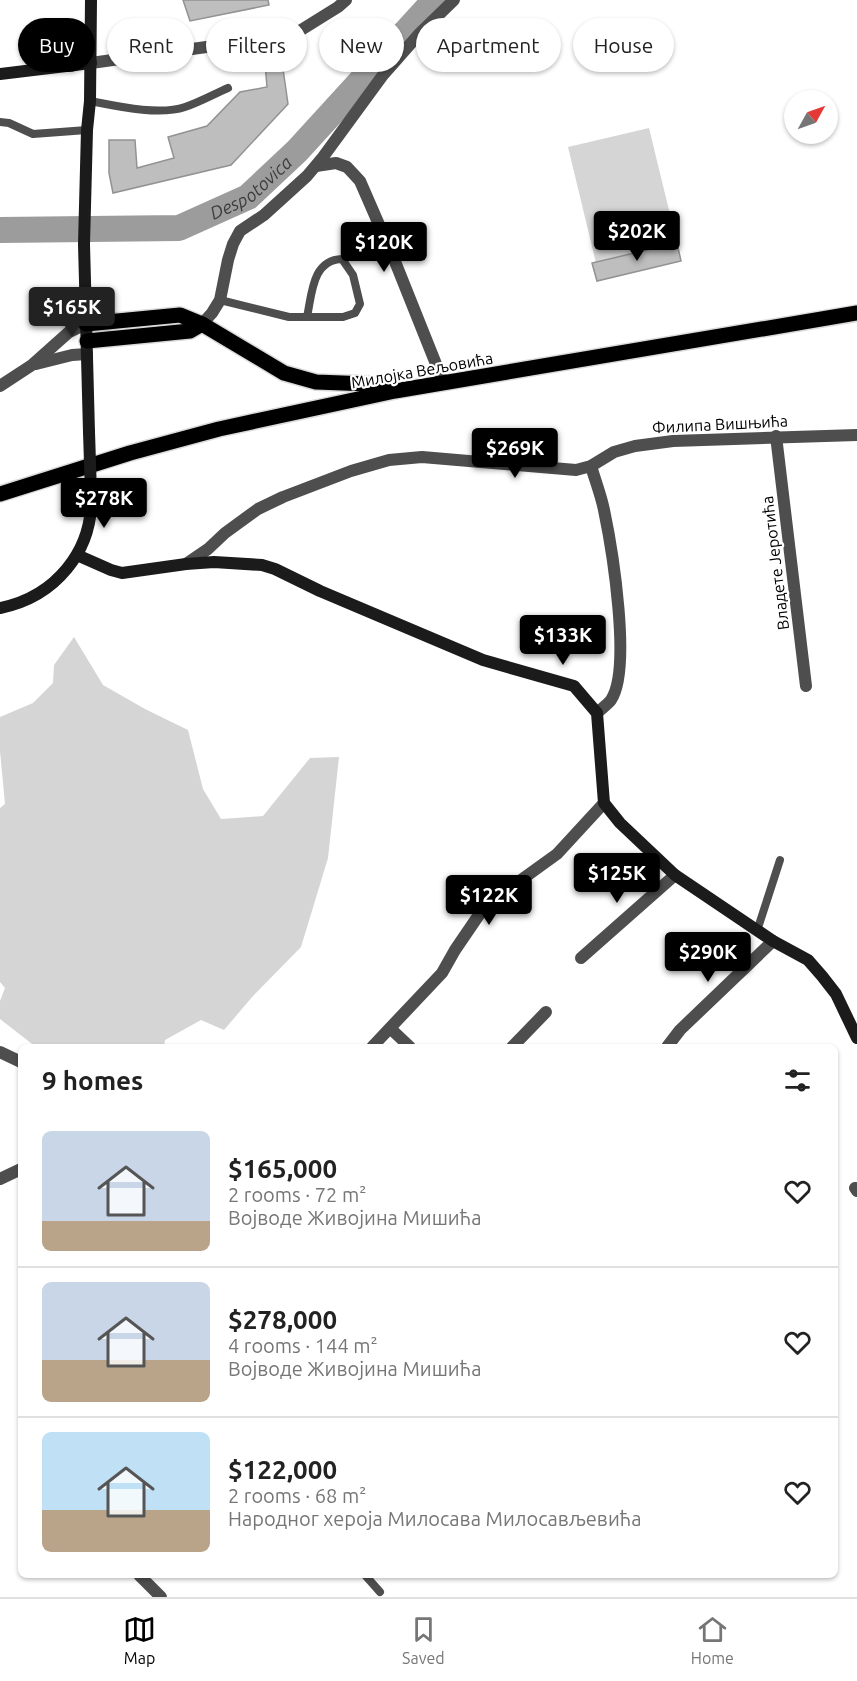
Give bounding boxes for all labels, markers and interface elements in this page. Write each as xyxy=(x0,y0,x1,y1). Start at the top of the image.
chip: Buy xyxy=(18,18,95,72)
chip: Rent xyxy=(107,18,194,72)
chip: Filters xyxy=(206,18,307,72)
chip: New xyxy=(319,18,404,72)
chip: Apartment xyxy=(416,18,561,72)
chip: House xyxy=(573,18,674,72)
north arrow xyxy=(784,90,838,144)
map controls xyxy=(784,90,838,144)
water label: Despotovica xyxy=(207,152,296,223)
pin: $202K xyxy=(595,211,679,262)
text: $202K xyxy=(608,219,666,242)
pin: $120K xyxy=(342,222,426,273)
text: $120K xyxy=(355,230,413,253)
pin: $165K xyxy=(30,287,114,338)
text: $165K xyxy=(43,295,101,318)
street label: Милојка Вељовића xyxy=(350,349,494,391)
street label: Филипа Вишњића xyxy=(652,411,788,437)
pin: $269K xyxy=(473,428,557,479)
text: $269K xyxy=(486,436,544,459)
pin: $278K xyxy=(62,478,146,529)
text: $278K xyxy=(75,486,133,509)
street label: Владете Јеротића xyxy=(758,495,792,631)
pin: $133K xyxy=(521,615,605,666)
text: $133K xyxy=(534,623,592,646)
pin: $125K xyxy=(575,853,659,904)
text: $125K xyxy=(588,861,646,884)
pin: $122K xyxy=(447,875,531,926)
text: $122K xyxy=(460,883,518,906)
pin: $290K xyxy=(666,932,750,983)
text: $290K xyxy=(679,940,737,963)
icon: filters xyxy=(781,1064,814,1097)
text: 9 homes xyxy=(42,1066,143,1095)
text: $165,000 xyxy=(228,1154,337,1183)
icon: home xyxy=(90,1155,162,1227)
icon: heart xyxy=(781,1175,814,1208)
text: 2 rooms · 72 m² xyxy=(228,1183,366,1206)
text: Војводе Живојина Мишића xyxy=(228,1206,481,1229)
text: $278,000 xyxy=(228,1305,337,1334)
icon: home xyxy=(90,1306,162,1378)
icon: heart xyxy=(781,1326,814,1359)
text: 4 rooms · 144 m² xyxy=(228,1334,378,1357)
text: Војводе Живојина Мишића xyxy=(228,1357,481,1380)
text: $122,000 xyxy=(228,1455,337,1484)
icon: home xyxy=(90,1456,162,1528)
icon: heart xyxy=(781,1476,814,1509)
text: 2 rooms · 68 m² xyxy=(228,1484,366,1507)
text: Народног хероја Милосава Милосављевића xyxy=(228,1507,641,1530)
tab: Map xyxy=(123,1613,156,1667)
tab: Saved xyxy=(402,1613,445,1667)
tab: Home xyxy=(691,1613,734,1667)

